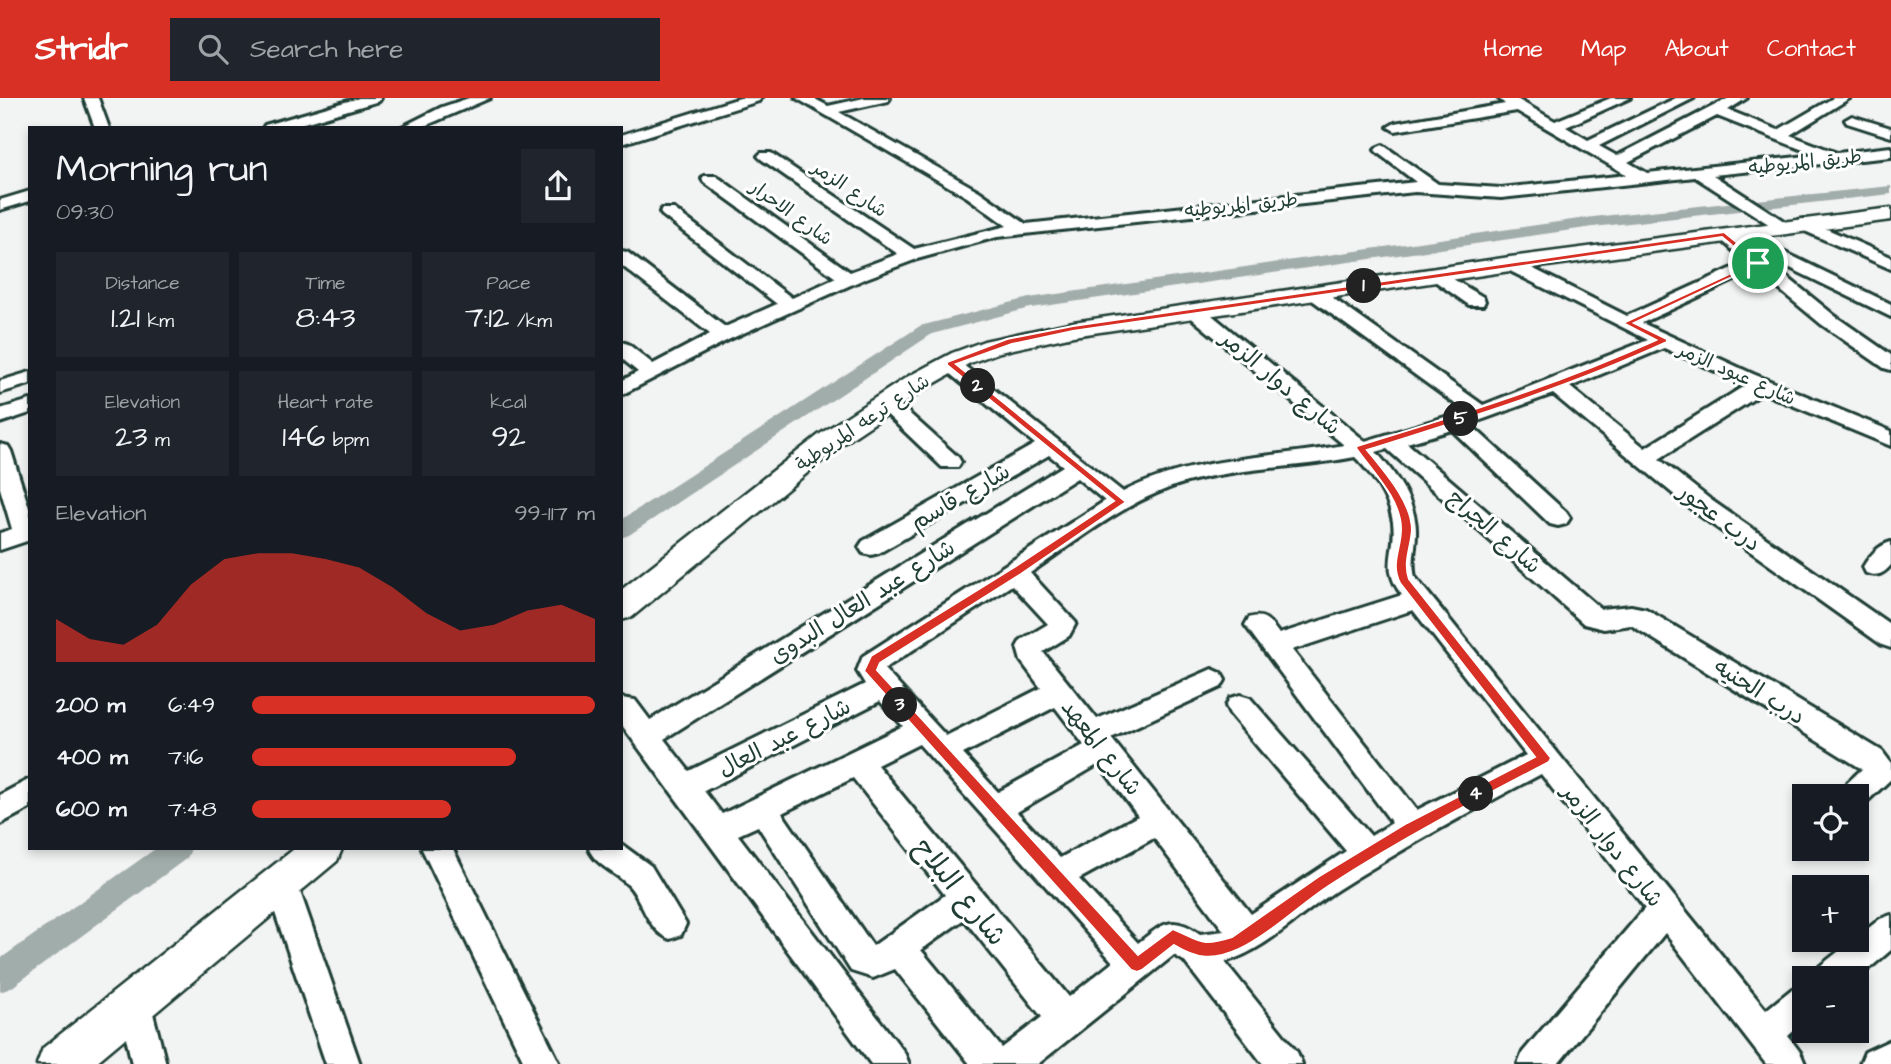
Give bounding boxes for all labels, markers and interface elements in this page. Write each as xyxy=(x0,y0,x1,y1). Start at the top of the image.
search box xyxy=(170,18,660,81)
text: Stridr xyxy=(35,26,128,72)
icon: search xyxy=(194,30,232,68)
text: Search here xyxy=(250,31,403,67)
text: Home xyxy=(1483,32,1543,66)
text: Map xyxy=(1581,32,1626,66)
text: About xyxy=(1664,32,1729,66)
text: Contact xyxy=(1767,32,1856,66)
street label: طريق المريوطيه xyxy=(1747,143,1863,182)
text: Morning run xyxy=(56,144,268,196)
button: share xyxy=(521,149,595,223)
street label: شارع الزمر xyxy=(805,153,892,224)
street label: شارع الاحرار xyxy=(743,173,838,252)
street label: طريق المريوطيه xyxy=(1183,186,1299,225)
text: 09:30 xyxy=(56,196,114,228)
pin xyxy=(1728,233,1788,293)
icon: arrive xyxy=(1739,244,1777,282)
pin: 1 xyxy=(1346,268,1382,304)
text: Distance xyxy=(106,270,179,297)
text: Time xyxy=(306,270,345,297)
text: Pace xyxy=(486,270,531,297)
text: 1 xyxy=(1362,272,1365,299)
text: 1.21 xyxy=(111,297,140,339)
text: 8:43 xyxy=(295,297,356,339)
text: 7:12 xyxy=(465,297,509,339)
text: km xyxy=(140,308,174,335)
text: /km xyxy=(509,308,552,335)
street label: شارع دوار الزمر xyxy=(1212,321,1348,443)
street label: شارع عبود الزمر xyxy=(1671,335,1800,412)
street label: شارع ترعه المريوطية xyxy=(790,368,935,478)
pin: 2 xyxy=(960,368,996,404)
text: 2 xyxy=(972,372,983,399)
text: Elevation xyxy=(105,389,180,416)
text: Heart rate xyxy=(278,389,373,416)
text: kcal xyxy=(490,389,527,416)
pin: 5 xyxy=(1444,402,1478,436)
text: 5 xyxy=(1454,405,1467,432)
text: 23 xyxy=(115,416,148,458)
text: 146 xyxy=(282,416,325,458)
text: 92 xyxy=(491,416,526,458)
text: m xyxy=(148,427,170,454)
text: bpm xyxy=(325,427,369,454)
street label: شارع قاسم xyxy=(905,455,1017,539)
street label: درب عجور xyxy=(1670,475,1767,559)
street label: شارع الجراج xyxy=(1441,482,1548,581)
text: Elevation xyxy=(56,497,147,529)
text: 99–117 m xyxy=(515,497,595,529)
street label: شارع عبد العال البدوى xyxy=(764,532,961,672)
street label: درب الحنيه xyxy=(1707,651,1811,733)
pin: 3 xyxy=(883,688,918,722)
text: 200 m xyxy=(56,689,125,721)
text: 6:49 xyxy=(168,689,215,721)
street label: شارع عبد العال xyxy=(713,691,856,785)
text: 3 xyxy=(895,691,904,718)
street label: شارع المعهد xyxy=(1053,693,1149,803)
text: 400 m xyxy=(56,741,128,773)
text: 7:16 xyxy=(168,741,203,773)
pin: 4 xyxy=(1458,776,1494,812)
street label: شارع دوار الزمر xyxy=(1553,776,1671,914)
text: 4 xyxy=(1469,780,1482,807)
map controls xyxy=(1792,784,1869,1043)
button: locate xyxy=(1792,784,1869,861)
text: 600 m xyxy=(56,793,127,825)
text: 7:48 xyxy=(168,793,217,825)
street label: شارع البلاح xyxy=(904,829,1016,954)
button: + xyxy=(1792,875,1869,952)
button: − xyxy=(1792,966,1869,1043)

